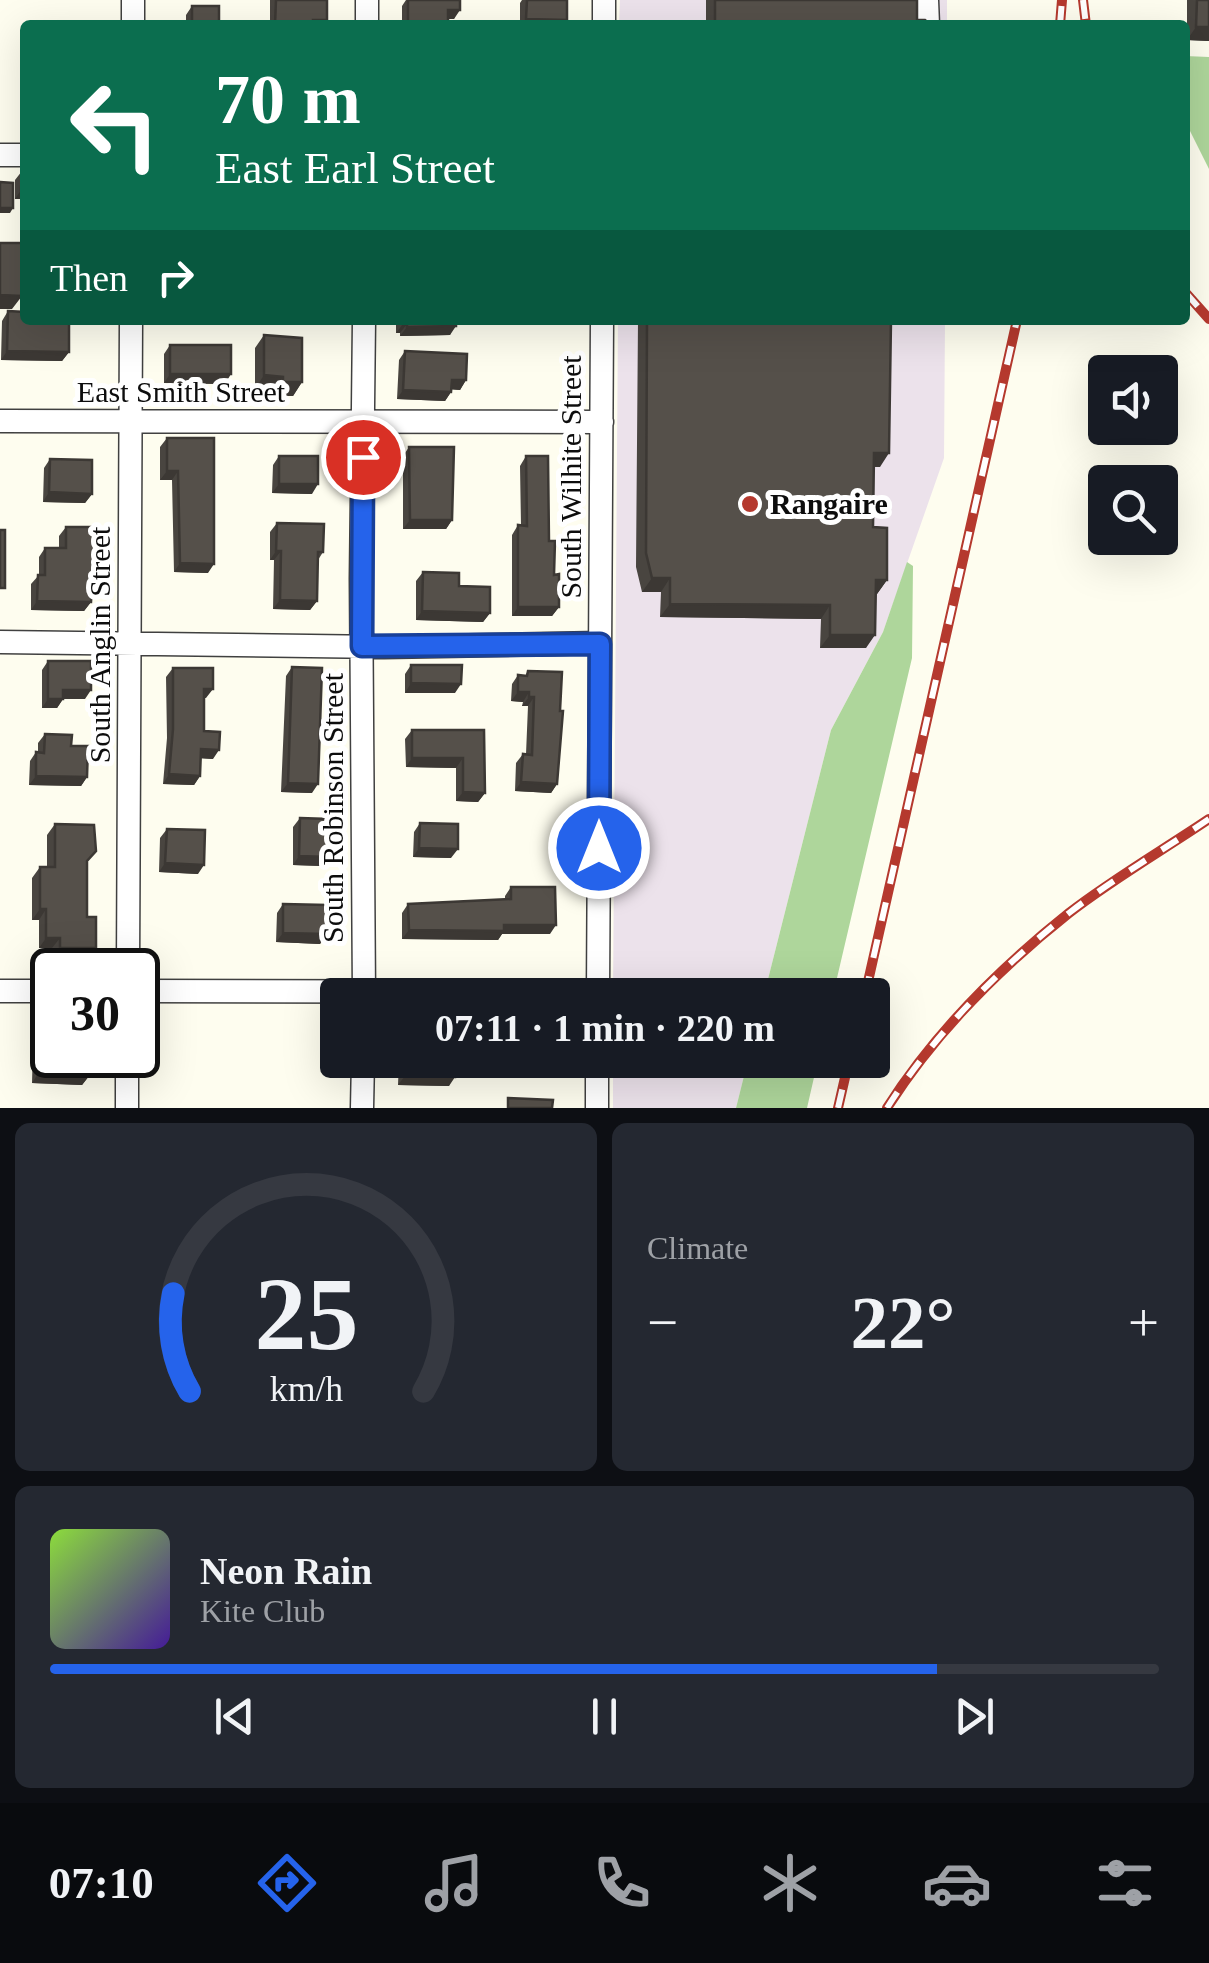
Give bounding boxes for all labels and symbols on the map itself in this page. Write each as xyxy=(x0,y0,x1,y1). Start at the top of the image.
street label: South Wilhite Street xyxy=(554,355,587,599)
street label: East Smith Street xyxy=(77,375,286,408)
pin xyxy=(321,415,406,500)
place label: Rangaire xyxy=(770,487,888,520)
marker: Rangaire xyxy=(739,493,761,515)
street label: South Anglin Street xyxy=(83,526,116,763)
street label: South Robinson Street xyxy=(316,672,349,943)
position arrow xyxy=(547,796,651,900)
speed limit sign: 30 xyxy=(30,948,160,1078)

